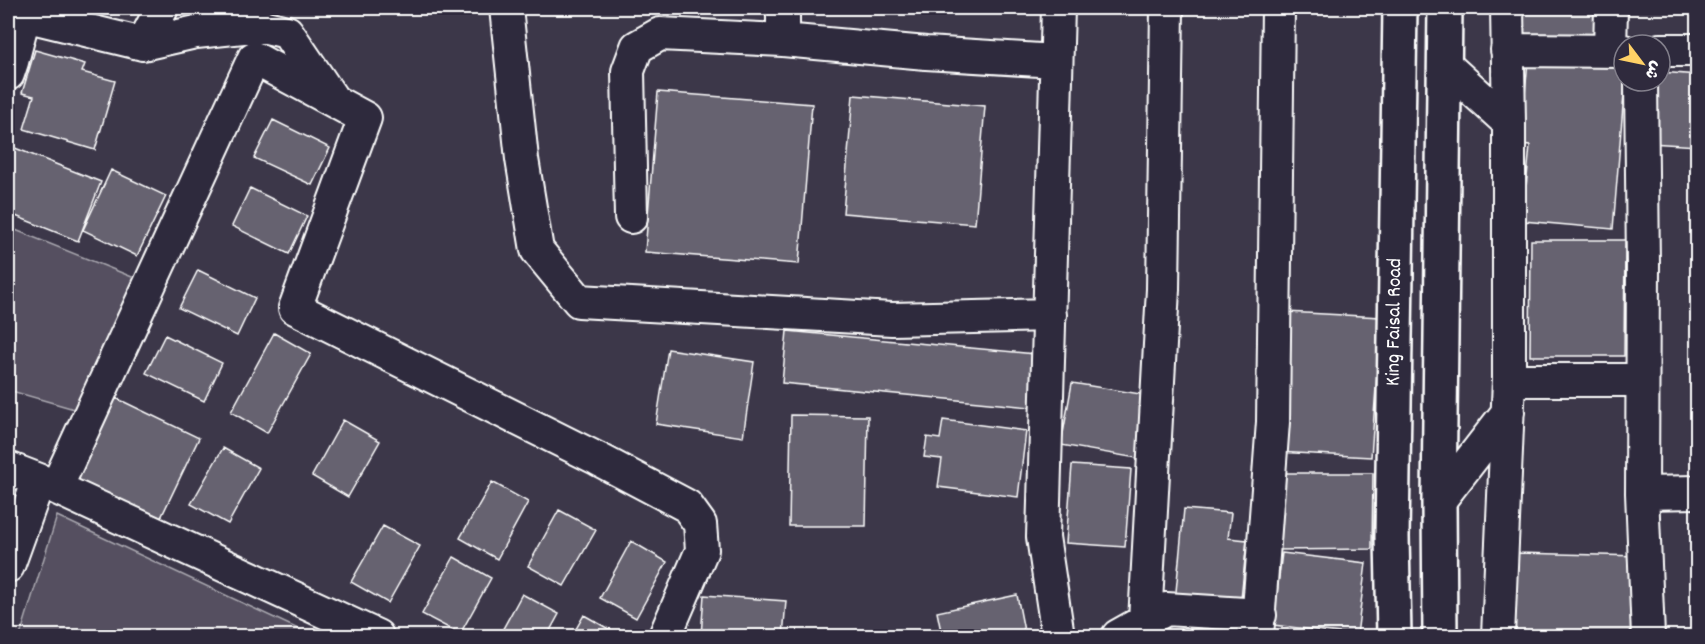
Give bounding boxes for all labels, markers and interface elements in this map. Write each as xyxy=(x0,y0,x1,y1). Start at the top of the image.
north arrow xyxy=(1612,33,1672,93)
text: ش xyxy=(1638,56,1667,83)
street label: King Faisal Road xyxy=(1379,258,1411,386)

